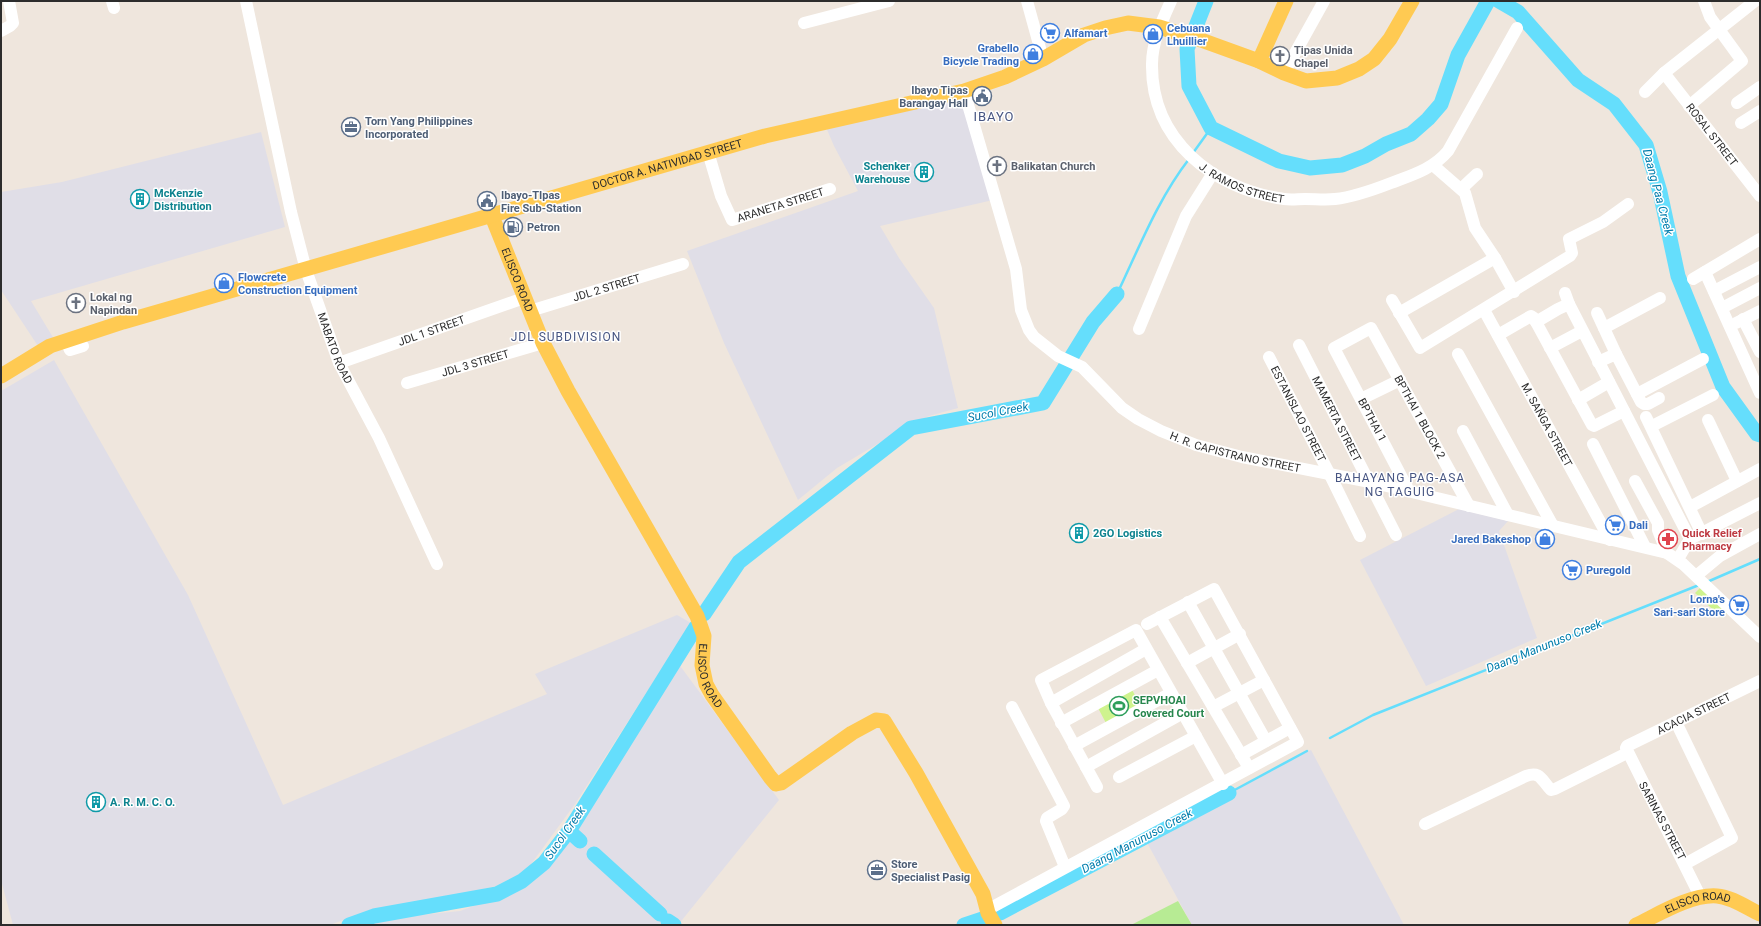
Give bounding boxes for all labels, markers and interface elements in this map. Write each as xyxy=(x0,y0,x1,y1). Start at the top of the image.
supermarket icon: Alfamart xyxy=(1039,22,1061,44)
place label: Cebuana Lhuillier xyxy=(1167,22,1211,48)
shop icon: Cebuana Lhuillier xyxy=(1142,23,1164,45)
place label: Alfamart xyxy=(1064,27,1108,40)
place label: Grabello Bicycle Trading xyxy=(943,42,1019,68)
shop icon: Grabello Bicycle Trading xyxy=(1022,43,1044,65)
place label: Tipas Unida Chapel xyxy=(1294,44,1353,70)
church icon: Tipas Unida Chapel xyxy=(1269,45,1291,67)
place label: Ibayo Tipas Barangay Hall xyxy=(899,84,968,110)
public building icon: Ibayo Tipas Barangay Hall xyxy=(971,85,993,107)
street label: ROSAL STREET xyxy=(1684,101,1741,169)
district label: IBAYO xyxy=(973,109,1015,124)
place label: Torn Yang Philippines Incorporated xyxy=(365,115,473,141)
office icon: Torn Yang Philippines Incorporated xyxy=(340,116,362,138)
street label: DOCTOR A. NATIVIDAD STREET xyxy=(591,136,744,192)
water label: Daang Paa Creek xyxy=(1640,147,1677,238)
church icon: Balikatan Church xyxy=(986,155,1008,177)
place label: Schenker Warehouse xyxy=(855,160,910,186)
place label: Balikatan Church xyxy=(1011,160,1095,173)
street label: J. RAMOS STREET xyxy=(1197,160,1286,206)
building icon: Schenker Warehouse xyxy=(913,161,935,183)
street label: ARANETA STREET xyxy=(735,185,826,225)
place label: McKenzie Distribution xyxy=(154,187,212,213)
building icon: McKenzie Distribution xyxy=(129,188,151,210)
place label: Ibayo-TIpas Fire Sub-Station xyxy=(501,189,581,215)
public building icon: Ibayo-TIpas Fire Sub-Station xyxy=(476,190,498,212)
fuel station icon: Petron xyxy=(502,216,524,238)
place label: Petron xyxy=(527,221,560,234)
street label: ELISCO ROAD xyxy=(499,246,536,314)
place label: Flowcrete Construction Equipment xyxy=(238,271,358,297)
street label: JDL 2 STREET xyxy=(571,271,642,304)
shop icon: Flowcrete Construction Equipment xyxy=(213,272,235,294)
place label: Lokal ng Napindan xyxy=(90,291,137,317)
church icon: Lokal ng Napindan xyxy=(65,292,87,314)
street label: MABATO ROAD xyxy=(315,311,355,386)
street label: JDL 1 STREET xyxy=(396,313,467,348)
district label: JDL SUBDIVISION xyxy=(511,330,621,344)
street label: JDL 3 STREET xyxy=(440,347,511,379)
street label: ESTANISLAO STREET xyxy=(1268,364,1329,464)
street label: BPTHAI 1 BLOCK 2 xyxy=(1392,373,1448,461)
street label: MAMERTA STREET xyxy=(1310,374,1364,464)
street label: M. SAÑGA STREET xyxy=(1519,381,1575,469)
street label: BPTHAI 1 xyxy=(1355,396,1389,444)
water label: Sucol Creek xyxy=(966,399,1031,425)
street label: H. R. CAPISTRANO STREET xyxy=(1168,429,1302,475)
district label: BAHAYANG PAG-ASA NG TAGUIG xyxy=(1335,471,1465,499)
supermarket icon: Dali xyxy=(1604,514,1626,536)
place label: Dali xyxy=(1629,519,1648,532)
building icon: 2GO Logistics xyxy=(1068,522,1090,544)
place label: 2GO Logistics xyxy=(1093,527,1162,540)
place label: Quick Relief Pharmacy xyxy=(1682,527,1742,553)
shop icon: Jared Bakeshop xyxy=(1534,528,1556,550)
pharmacy icon: Quick Relief Pharmacy xyxy=(1657,528,1679,550)
place label: Jared Bakeshop xyxy=(1451,533,1531,546)
supermarket icon: Puregold xyxy=(1561,559,1583,581)
place label: Puregold xyxy=(1586,564,1631,577)
place label: Lorna's Sari-sari Store xyxy=(1653,593,1725,619)
supermarket icon: Lorna's Sari-sari Store xyxy=(1728,594,1750,616)
water label: Daang Manunuso Creek xyxy=(1484,616,1605,676)
street label: ELISCO ROAD xyxy=(695,643,725,710)
street label: ACACIA STREET xyxy=(1655,690,1733,737)
place label: SEPVHOAI Covered Court xyxy=(1133,694,1204,720)
sports icon: SEPVHOAI Covered Court xyxy=(1108,695,1130,717)
street label: SARINAS STREET xyxy=(1636,780,1688,863)
building icon: A. R. M. C. O. xyxy=(85,791,107,813)
place label: A. R. M. C. O. xyxy=(110,796,175,809)
water label: Sucol Creek xyxy=(542,803,589,862)
water label: Daang Manunuso Creek xyxy=(1079,805,1196,876)
place label: Store Specialist Pasig xyxy=(891,858,970,884)
office icon: Store Specialist Pasig xyxy=(866,859,888,881)
street label: ELISCO ROAD xyxy=(1663,889,1733,916)

